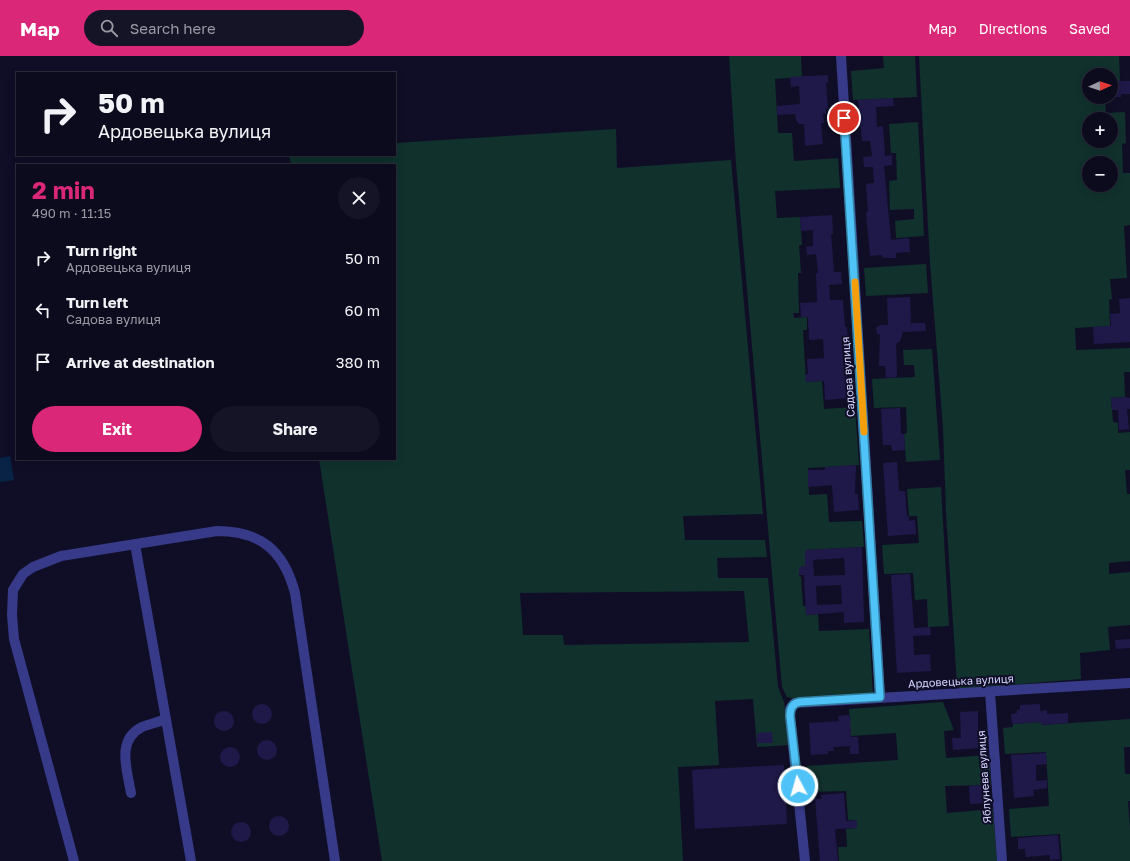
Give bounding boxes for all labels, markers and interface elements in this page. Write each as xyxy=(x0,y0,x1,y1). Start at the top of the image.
search box xyxy=(84,10,364,46)
text: Map xyxy=(20,17,60,40)
icon: search xyxy=(98,17,120,39)
text: Search here xyxy=(130,19,216,37)
text: Map xyxy=(928,20,957,37)
text: Directions xyxy=(979,20,1047,37)
text: Saved xyxy=(1069,20,1110,37)
north arrow xyxy=(1082,68,1118,104)
map controls xyxy=(1082,68,1118,192)
text: 50 m xyxy=(98,86,165,119)
icon: right xyxy=(32,88,84,140)
pin xyxy=(827,101,861,135)
icon: arrive xyxy=(833,107,855,129)
button: + xyxy=(1082,112,1118,148)
text: Ардовецька вулиця xyxy=(98,120,271,142)
button: − xyxy=(1082,156,1118,192)
text: 2 min xyxy=(32,175,95,204)
button: close xyxy=(338,177,380,219)
text: 490 m · 11:15 xyxy=(32,205,111,221)
text: Turn right xyxy=(66,241,137,259)
icon: right xyxy=(32,247,54,269)
text: 50 m xyxy=(345,249,380,267)
text: Ардовецька вулиця xyxy=(66,259,191,275)
text: Turn left xyxy=(66,293,128,311)
icon: left xyxy=(32,299,54,321)
text: 60 m xyxy=(345,301,380,319)
text: Садова вулиця xyxy=(66,311,161,327)
street label: Садова вулиця xyxy=(838,336,857,418)
icon: arrive xyxy=(32,351,54,373)
text: Arrive at destination xyxy=(66,353,215,371)
text: 380 m xyxy=(336,353,380,371)
button: Exit xyxy=(32,406,202,452)
button: Share xyxy=(210,406,380,452)
street label: Ардовецька вулиця xyxy=(908,671,1014,690)
street label: Яблунева вулиця xyxy=(974,730,993,824)
position arrow xyxy=(777,765,819,807)

